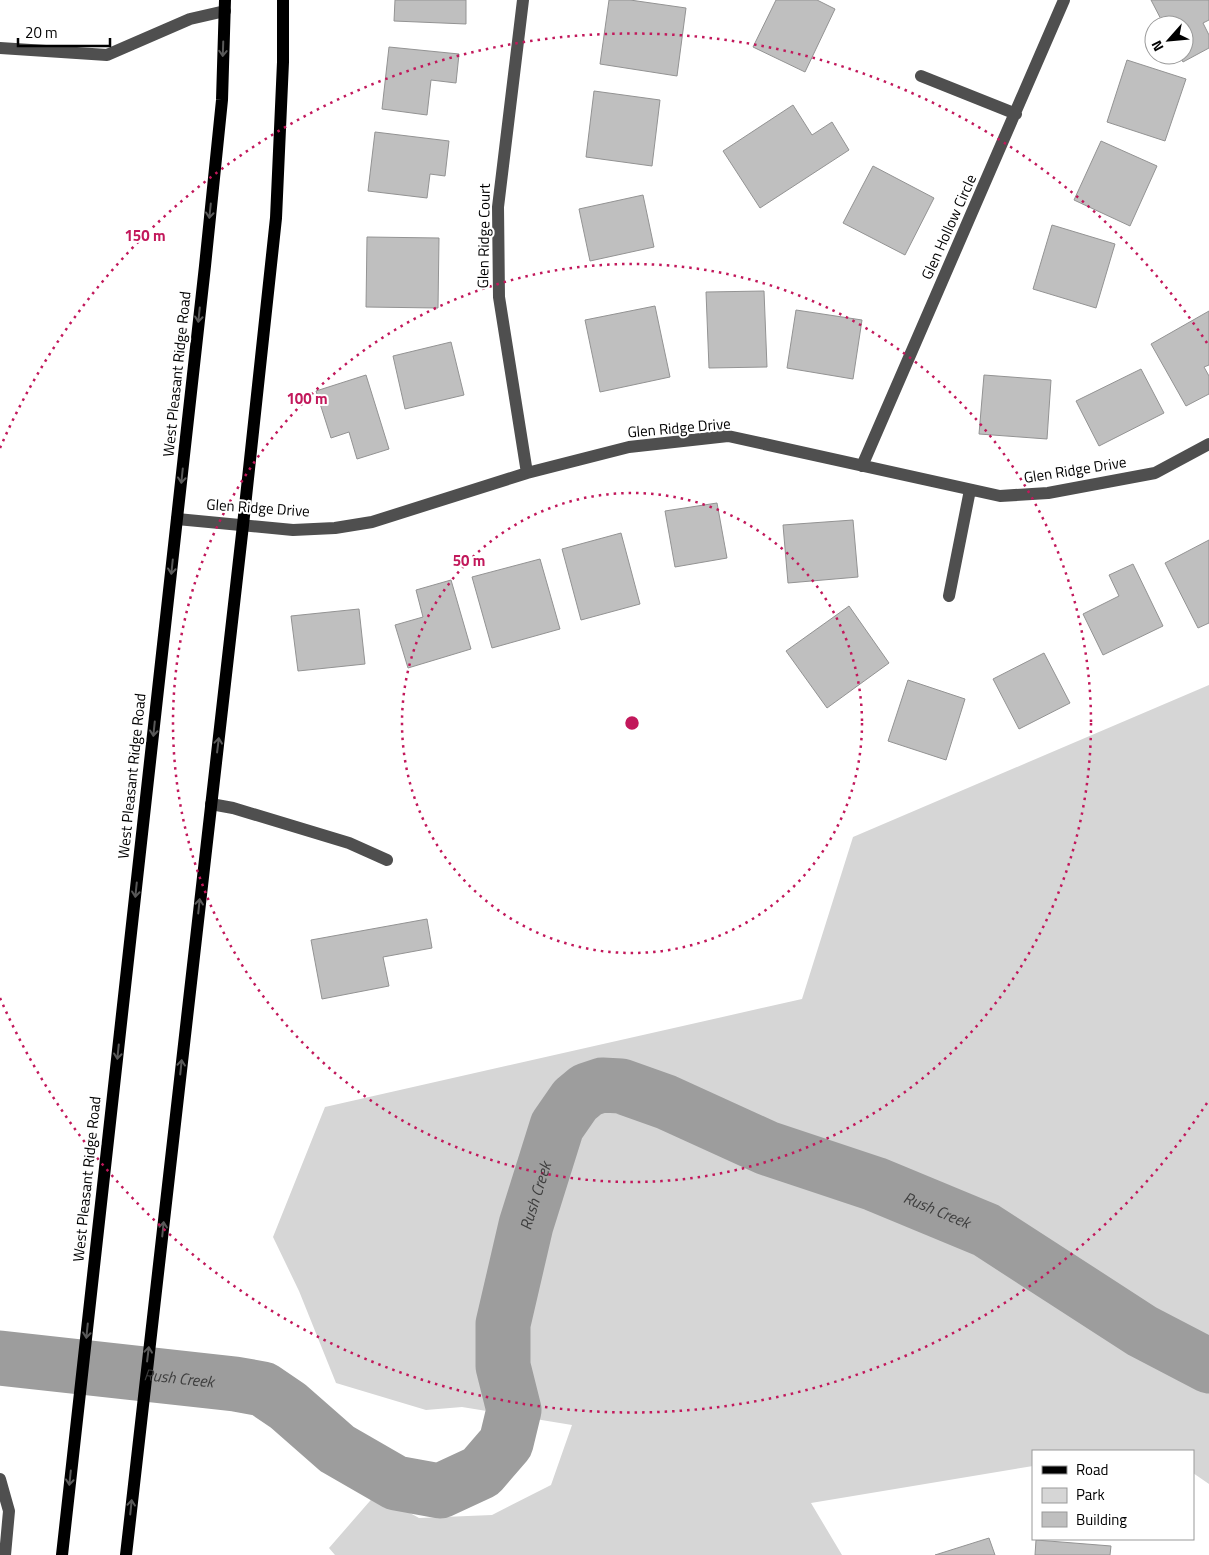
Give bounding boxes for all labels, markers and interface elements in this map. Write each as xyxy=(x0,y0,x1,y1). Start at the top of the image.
scale bar xyxy=(18,15,110,47)
north arrow xyxy=(1144,15,1194,65)
text: 20 m xyxy=(25,21,58,44)
text: N xyxy=(1145,37,1169,55)
one-way arrow xyxy=(219,40,228,56)
street label: Glen Hollow Circle xyxy=(915,170,982,283)
street label: Glen Ridge Court xyxy=(471,183,496,289)
one-way arrow xyxy=(206,202,215,218)
text: 150 m xyxy=(124,224,166,247)
street label: West Pleasant Ridge Road xyxy=(156,290,197,458)
one-way arrow xyxy=(194,306,204,322)
text: 100 m xyxy=(286,387,328,410)
street label: Glen Ridge Drive xyxy=(626,412,732,443)
street label: Glen Ridge Drive xyxy=(1022,450,1128,489)
one-way arrow xyxy=(177,468,187,484)
street label: Glen Ridge Drive xyxy=(206,492,310,523)
text: 50 m xyxy=(453,549,485,572)
one-way arrow xyxy=(167,559,177,575)
street label: West Pleasant Ridge Road xyxy=(111,692,152,860)
centre of rings xyxy=(623,714,641,732)
one-way arrow xyxy=(149,720,159,736)
one-way arrow xyxy=(213,737,222,753)
one-way arrow xyxy=(131,882,141,898)
one-way arrow xyxy=(194,898,204,914)
one-way arrow xyxy=(113,1043,123,1059)
one-way arrow xyxy=(176,1060,186,1076)
street label: West Pleasant Ridge Road xyxy=(66,1095,107,1263)
water label: Rush Creek xyxy=(513,1157,558,1232)
water label: Rush Creek xyxy=(900,1185,976,1235)
one-way arrow xyxy=(158,1221,168,1237)
one-way arrow xyxy=(82,1323,92,1339)
one-way arrow xyxy=(143,1347,153,1363)
water label: Rush Creek xyxy=(143,1362,217,1394)
legend xyxy=(1032,1450,1194,1540)
text: Road xyxy=(1076,1458,1108,1481)
one-way arrow xyxy=(65,1469,75,1485)
text: Park xyxy=(1076,1483,1105,1506)
one-way arrow xyxy=(126,1499,136,1515)
text: Building xyxy=(1076,1508,1127,1531)

